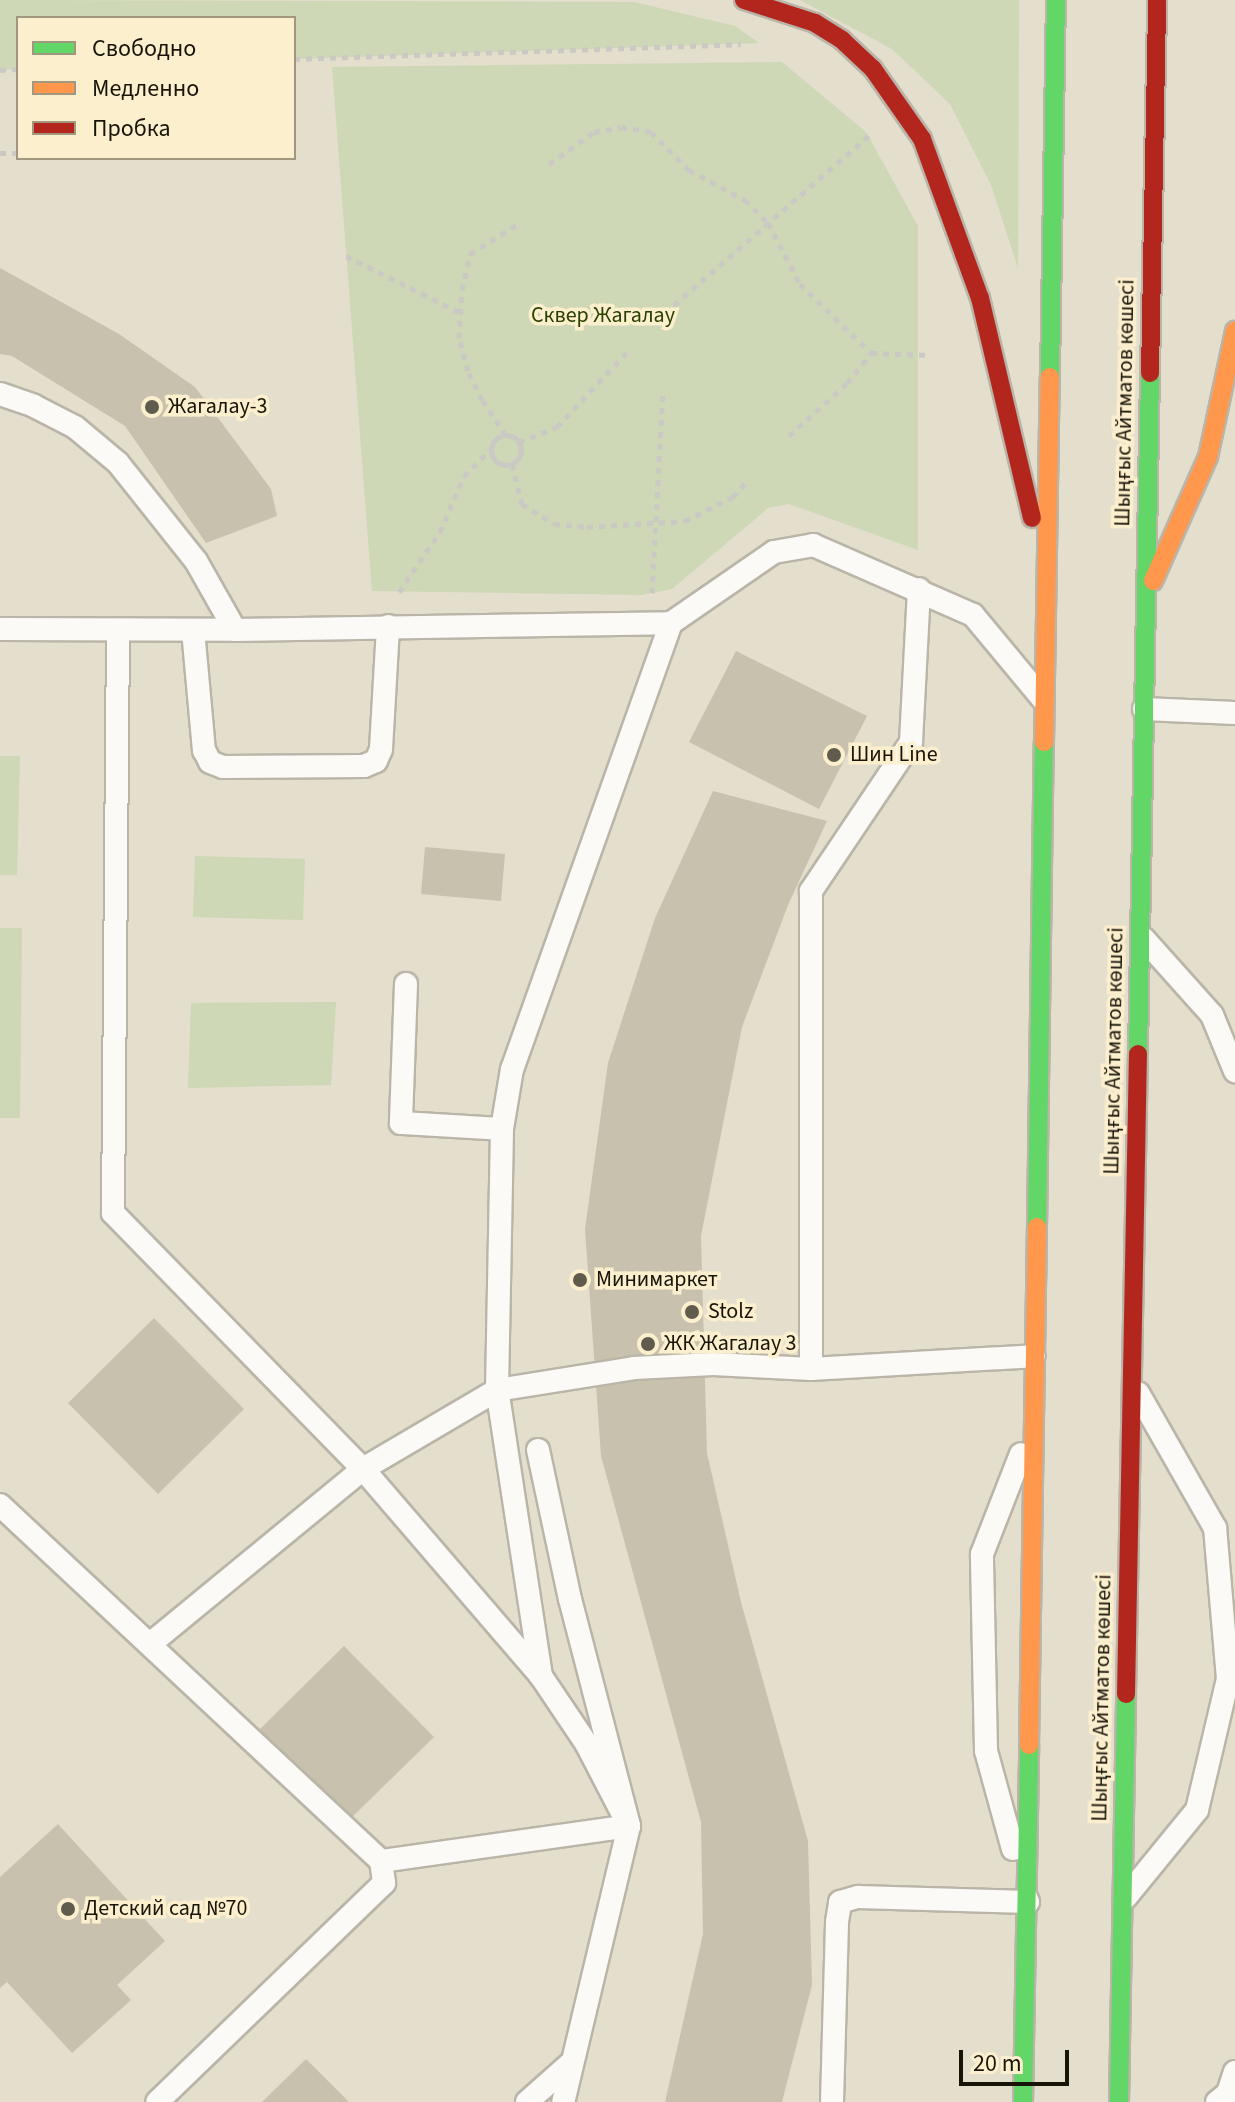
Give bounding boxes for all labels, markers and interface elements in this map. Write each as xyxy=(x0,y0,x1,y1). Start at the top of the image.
legend xyxy=(16,16,296,160)
text: Свободно xyxy=(92,31,196,66)
text: Медленно xyxy=(92,71,199,106)
text: Пробка xyxy=(92,111,171,146)
street label: Шыңғыс Айтматов көшесі xyxy=(1110,279,1140,527)
park label: Сквер Жагалау xyxy=(531,303,675,329)
place label: Жагалау-3 xyxy=(168,394,268,420)
marker: Жагалау-3 xyxy=(143,398,161,416)
place label: Шин Line xyxy=(850,742,938,768)
marker: Шин Line xyxy=(825,746,843,764)
street label: Шыңғыс Айтматов көшесі xyxy=(1099,927,1129,1175)
place label: Минимаркет xyxy=(596,1267,718,1293)
marker: Минимаркет xyxy=(571,1271,589,1289)
place label: Stolz xyxy=(708,1299,753,1325)
marker: Stolz xyxy=(683,1303,701,1321)
place label: ЖК Жагалау 3 xyxy=(664,1331,797,1357)
marker: ЖК Жагалау 3 xyxy=(639,1335,657,1353)
street label: Шыңғыс Айтматов көшесі xyxy=(1087,1574,1117,1822)
place label: Детский сад №70 xyxy=(84,1896,247,1922)
marker: Детский сад №70 xyxy=(59,1900,77,1918)
scale bar xyxy=(963,2034,1073,2084)
text: 20 m xyxy=(973,2046,1022,2081)

